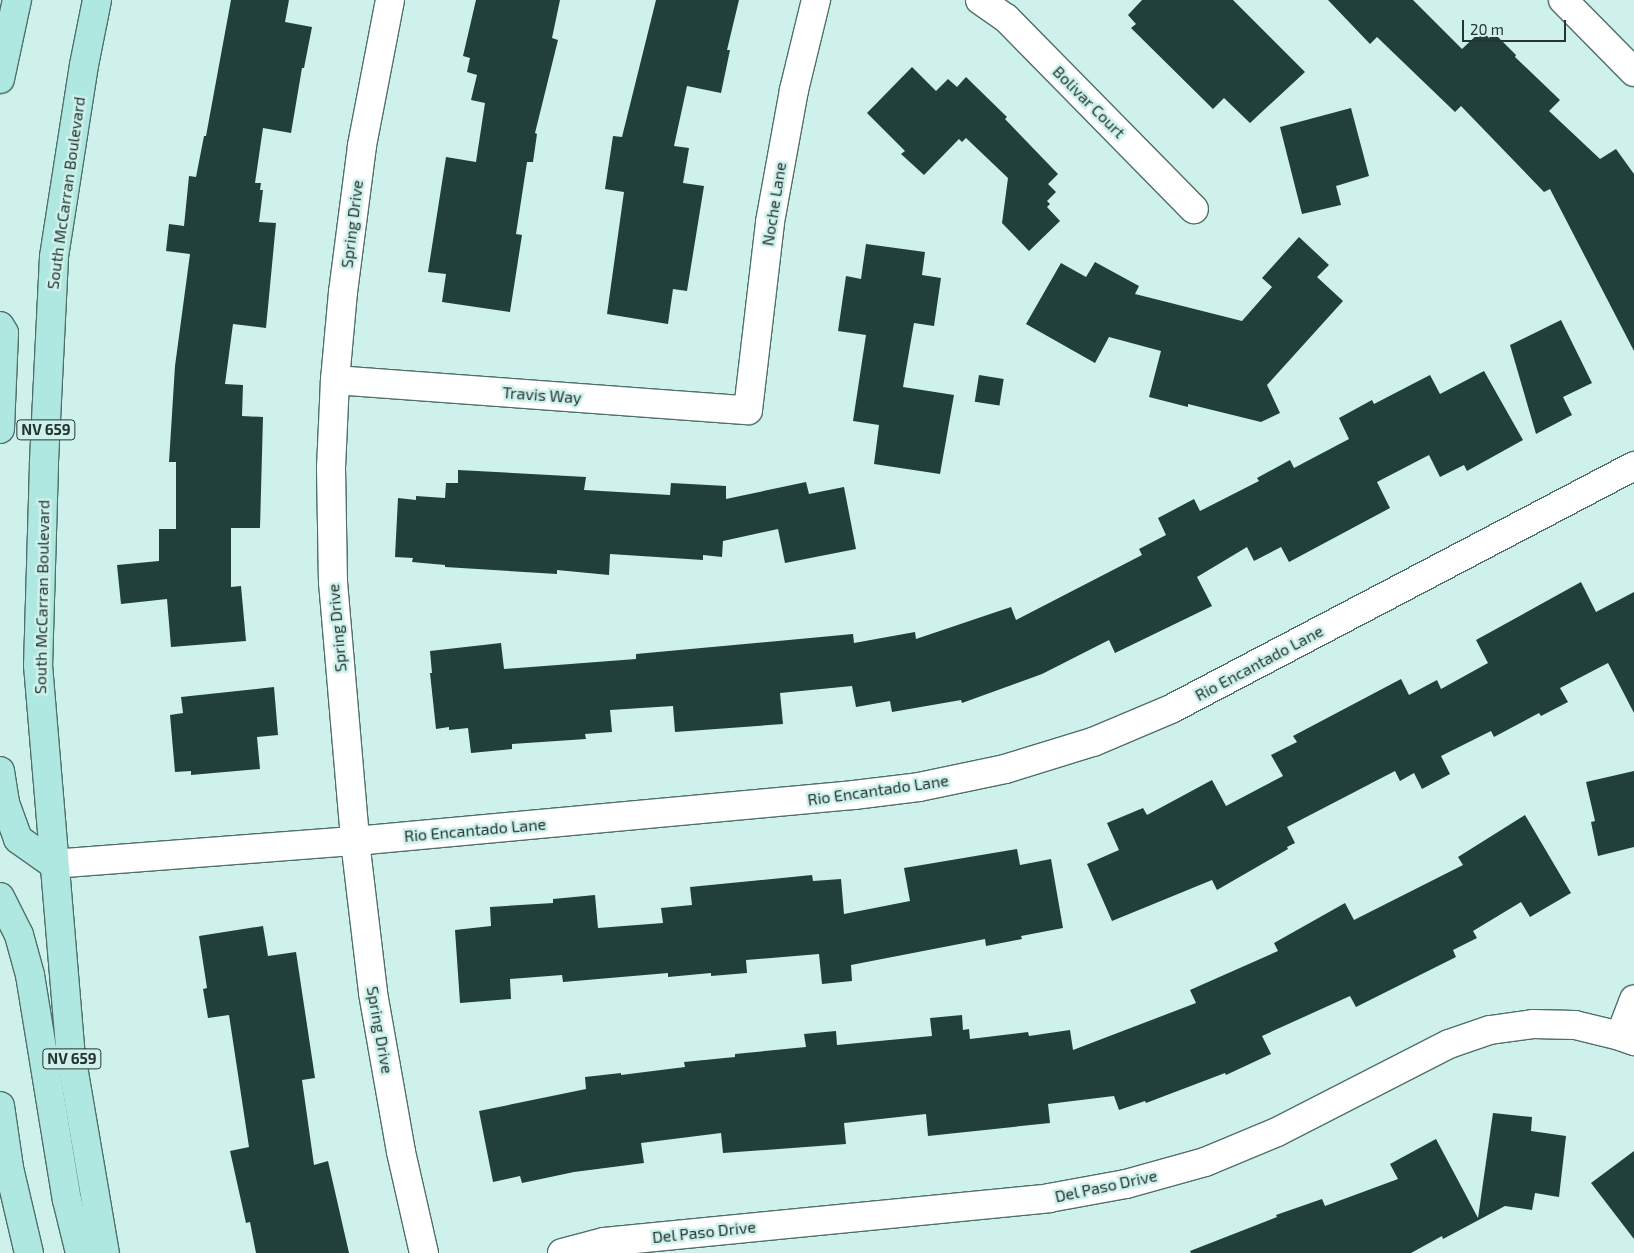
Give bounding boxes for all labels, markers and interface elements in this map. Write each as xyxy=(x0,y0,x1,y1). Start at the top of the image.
scale bar xyxy=(1464,10,1568,42)
text: 20 m xyxy=(1470,20,1504,38)
street label: Bolivar Court xyxy=(1049,62,1129,142)
street label: South McCarran Boulevard xyxy=(43,95,89,291)
street label: Noche Lane xyxy=(758,161,790,247)
street label: Spring Drive xyxy=(337,179,367,269)
street label: Travis Way xyxy=(502,383,582,407)
road number: NV 659 xyxy=(16,418,76,442)
street label: South McCarran Boulevard xyxy=(31,500,53,694)
street label: Spring Drive xyxy=(324,583,350,673)
street label: Rio Encantado Lane xyxy=(1192,621,1326,705)
street label: Rio Encantado Lane xyxy=(806,771,950,809)
street label: Rio Encantado Lane xyxy=(403,814,547,846)
street label: Spring Drive xyxy=(363,985,397,1075)
road number: NV 659 xyxy=(42,1046,102,1072)
street label: Del Paso Drive xyxy=(1053,1166,1159,1206)
street label: Del Paso Drive xyxy=(651,1217,757,1247)

